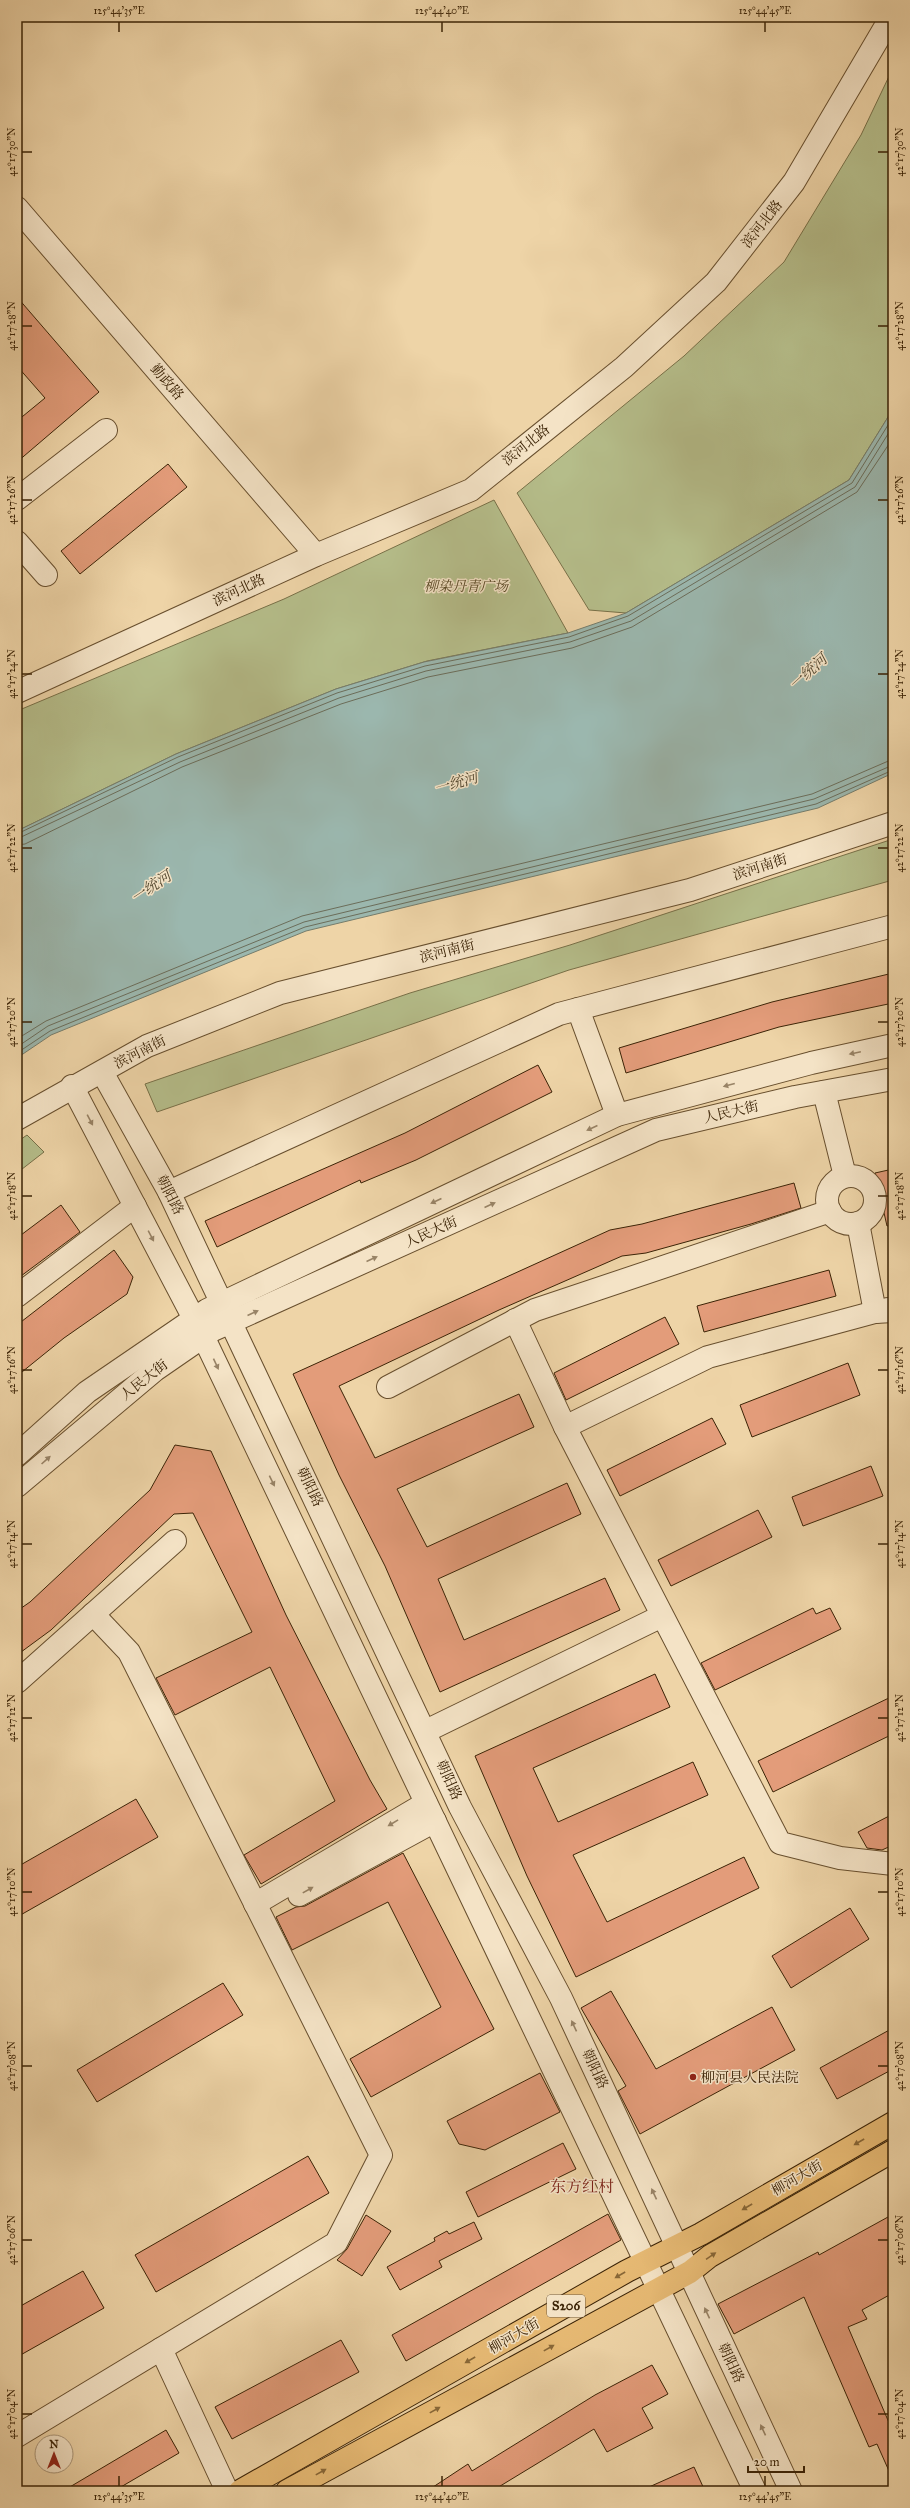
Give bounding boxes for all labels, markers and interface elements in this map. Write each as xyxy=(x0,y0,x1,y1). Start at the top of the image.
text: 125°44'35"E xyxy=(93,5,145,17)
text: 125°44'40"E xyxy=(415,5,469,17)
text: 125°44'45"E xyxy=(739,5,791,17)
text: 42°17'30"N xyxy=(6,127,18,176)
text: 42°17'30"N xyxy=(894,127,906,176)
street label: 滨河北路 xyxy=(738,197,786,251)
text: 42°17'28"N xyxy=(6,301,18,351)
text: 42°17'28"N xyxy=(894,301,906,351)
street label: 勤政路 xyxy=(147,361,187,403)
street label: 滨河北路 xyxy=(499,421,553,469)
text: 42°17'26"N xyxy=(6,475,18,525)
text: 42°17'26"N xyxy=(894,475,906,525)
street label: 滨河北路 xyxy=(210,570,268,610)
park label: 柳染丹青广场 xyxy=(424,578,509,595)
water label: 一统河 xyxy=(785,648,833,694)
text: 42°17'24"N xyxy=(6,649,18,699)
text: 42°17'24"N xyxy=(894,649,906,699)
water label: 一统河 xyxy=(432,767,483,798)
text: 42°17'22"N xyxy=(6,823,18,872)
text: 42°17'22"N xyxy=(894,823,906,872)
street label: 滨河南街 xyxy=(731,850,789,884)
water label: 一统河 xyxy=(127,865,177,907)
street label: 滨河南街 xyxy=(418,936,476,966)
text: 42°17'20"N xyxy=(6,997,18,1047)
text: 42°17'20"N xyxy=(894,997,906,1047)
street label: 滨河南街 xyxy=(111,1032,169,1072)
one-way arrow xyxy=(849,1051,861,1057)
one-way arrow xyxy=(723,1082,735,1088)
street label: 人民大街 xyxy=(702,1097,760,1127)
one-way arrow xyxy=(87,1115,93,1126)
one-way arrow xyxy=(586,1125,597,1131)
text: 42°17'18"N xyxy=(6,1171,18,1220)
text: 42°17'18"N xyxy=(894,1171,906,1220)
street label: 朝阳路 xyxy=(153,1172,187,1218)
one-way arrow xyxy=(431,1198,442,1204)
one-way arrow xyxy=(484,1202,496,1208)
street label: 人民大街 xyxy=(402,1213,460,1251)
one-way arrow xyxy=(147,1230,154,1241)
one-way arrow xyxy=(366,1256,377,1262)
one-way arrow xyxy=(248,1309,260,1315)
text: 42°17'16"N xyxy=(6,1345,18,1394)
text: 42°17'16"N xyxy=(894,1345,906,1394)
street label: 人民大街 xyxy=(117,1356,171,1404)
one-way arrow xyxy=(213,1358,219,1369)
one-way arrow xyxy=(41,1456,51,1465)
street label: 朝阳路 xyxy=(293,1464,327,1510)
one-way arrow xyxy=(269,1475,275,1487)
text: 42°17'14"N xyxy=(6,1519,18,1568)
text: 42°17'14"N xyxy=(894,1519,906,1568)
text: 42°17'12"N xyxy=(6,1694,18,1742)
text: 42°17'12"N xyxy=(894,1694,906,1742)
street label: 朝阳路 xyxy=(433,1757,465,1803)
one-way arrow xyxy=(387,1819,399,1826)
text: 42°17'10"N xyxy=(6,1867,18,1916)
text: 42°17'10"N xyxy=(894,1867,906,1916)
one-way arrow xyxy=(302,1887,314,1894)
one-way arrow xyxy=(571,2020,577,2032)
text: 42°17'08"N xyxy=(6,2040,18,2091)
text: 42°17'08"N xyxy=(894,2040,906,2091)
street label: 朝阳路 xyxy=(578,2046,612,2092)
place label: 柳河县人民法院 xyxy=(701,2069,799,2086)
marker: 柳河县人民法院 xyxy=(688,2072,698,2082)
one-way arrow xyxy=(853,2139,865,2146)
street label: 柳河大街 xyxy=(769,2157,825,2199)
district label: 东方红村 xyxy=(550,2177,614,2196)
one-way arrow xyxy=(651,2188,657,2200)
one-way arrow xyxy=(741,2204,753,2211)
text: 42°17'06"N xyxy=(6,2214,18,2265)
text: 42°17'06"N xyxy=(894,2214,906,2265)
one-way arrow xyxy=(705,2252,716,2260)
one-way arrow xyxy=(614,2272,626,2279)
road number: S206 xyxy=(547,2295,585,2317)
one-way arrow xyxy=(704,2307,710,2318)
street label: 柳河大街 xyxy=(486,2315,542,2357)
street label: 朝阳路 xyxy=(714,2340,748,2386)
one-way arrow xyxy=(543,2344,555,2351)
one-way arrow xyxy=(464,2357,476,2364)
text: 42°17'04"N xyxy=(6,2388,18,2439)
text: 42°17'04"N xyxy=(894,2388,906,2439)
one-way arrow xyxy=(429,2407,441,2413)
one-way arrow xyxy=(760,2425,766,2436)
north arrow xyxy=(34,2434,74,2474)
text: N xyxy=(49,2438,59,2451)
scale bar xyxy=(748,2448,804,2474)
text: 20 m xyxy=(754,2455,780,2469)
one-way arrow xyxy=(315,2469,327,2476)
text: 125°44'35"E xyxy=(93,2491,145,2503)
text: 125°44'40"E xyxy=(415,2491,469,2503)
text: 125°44'45"E xyxy=(739,2491,791,2503)

